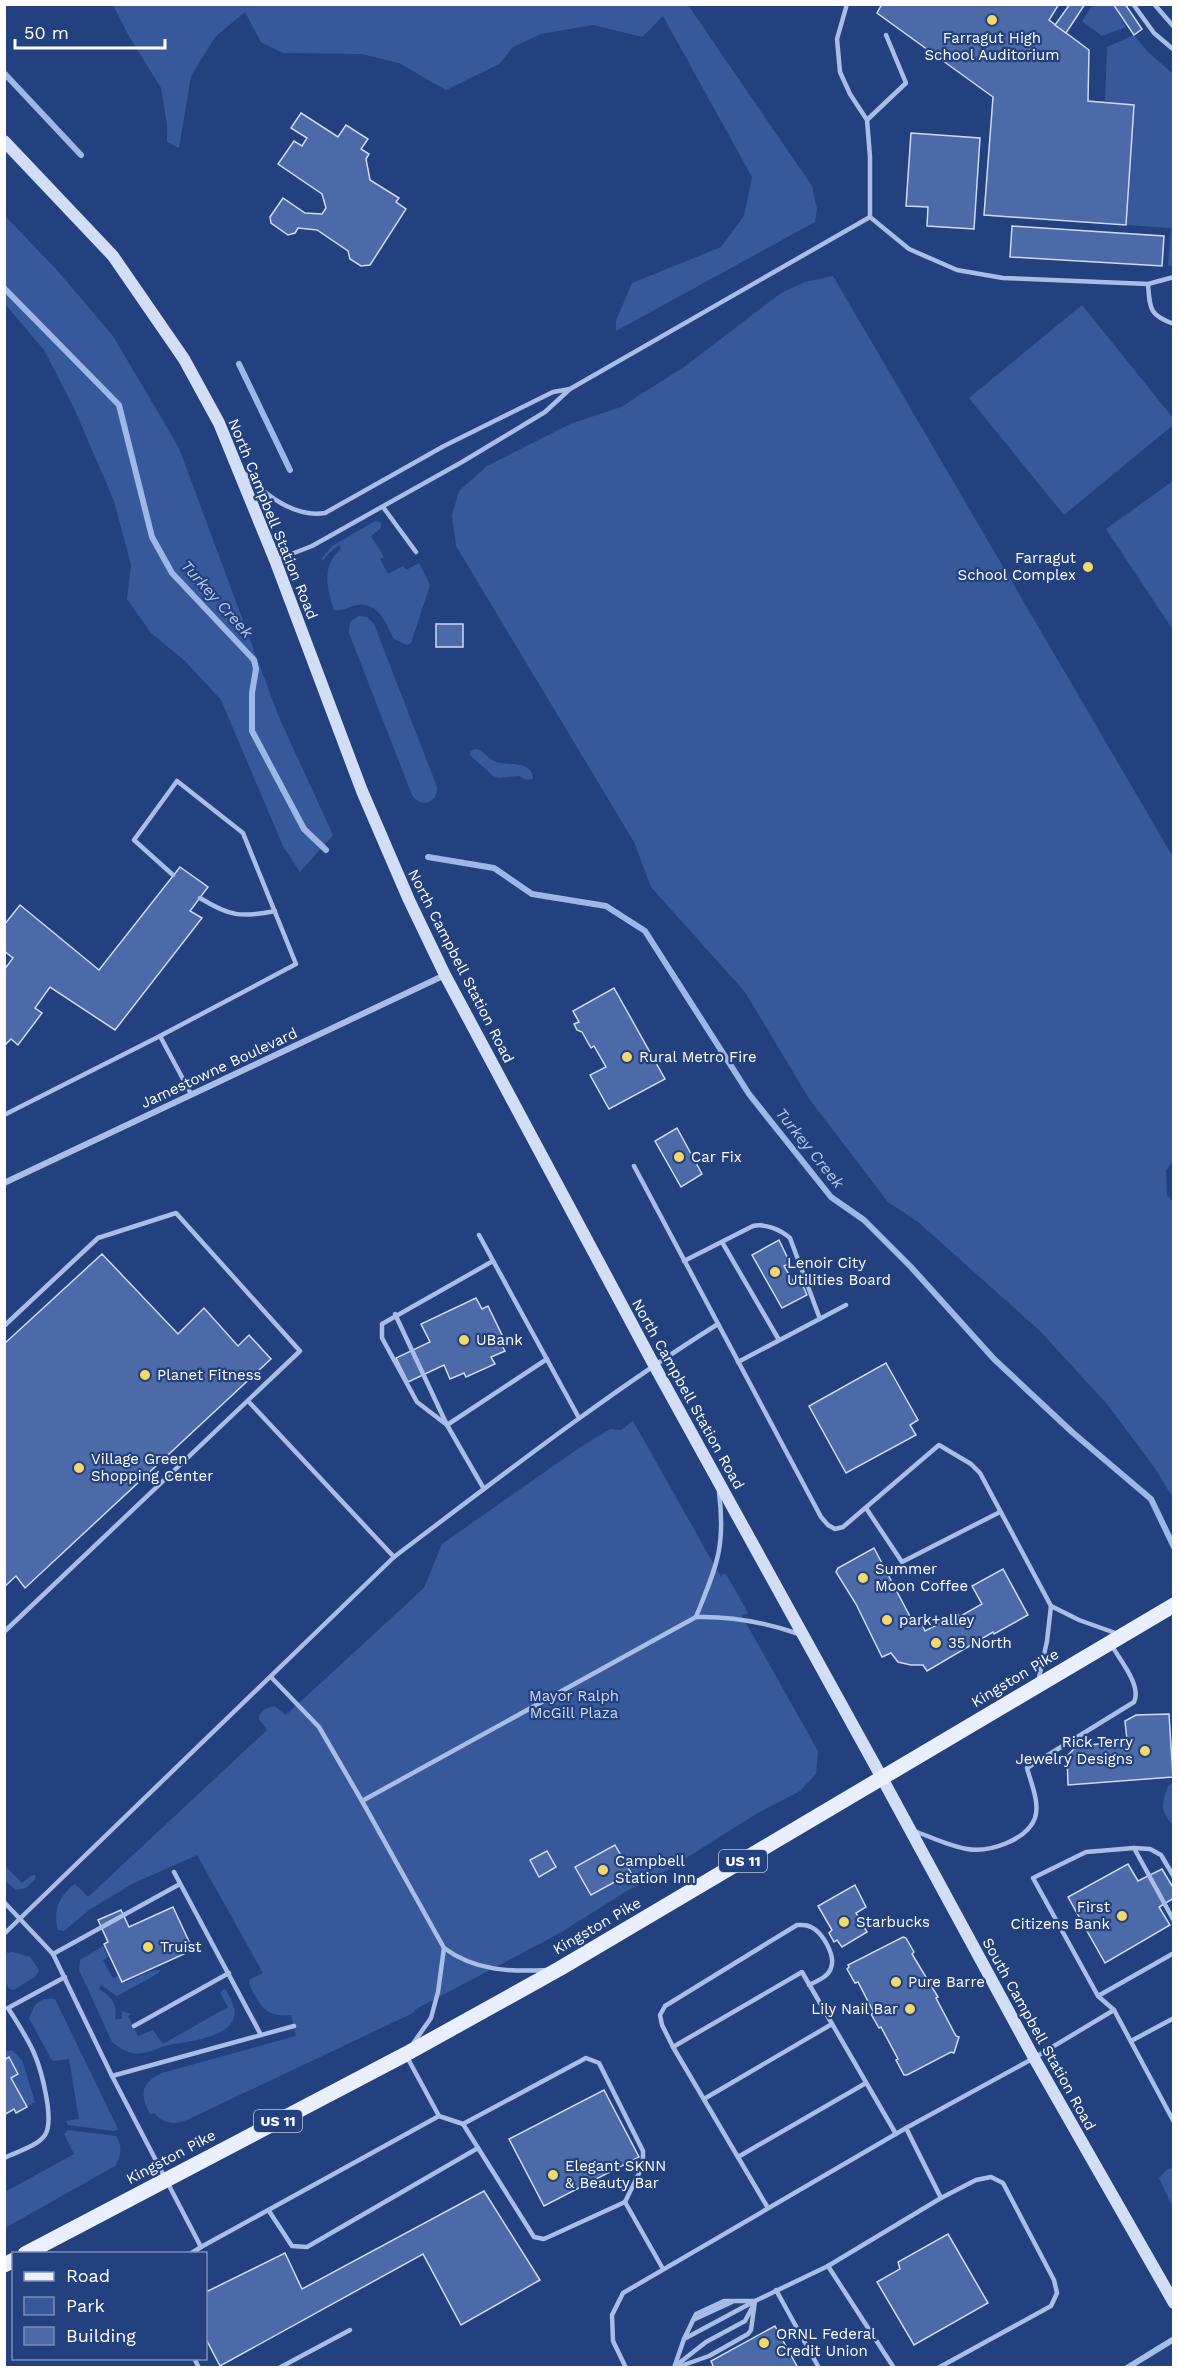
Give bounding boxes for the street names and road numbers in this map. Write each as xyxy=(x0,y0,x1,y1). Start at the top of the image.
street label: North Campbell Station Road xyxy=(224,416,322,622)
street label: North Campbell Station Road xyxy=(404,866,518,1066)
street label: Jamestowne Boulevard xyxy=(138,1024,300,1112)
street label: North Campbell Station Road xyxy=(628,1296,748,1492)
street label: Kingston Pike xyxy=(968,1645,1062,1711)
road number: US 11 xyxy=(719,1850,767,1872)
street label: Kingston Pike xyxy=(550,1894,644,1958)
street label: South Campbell Station Road xyxy=(978,1935,1100,2133)
road number: US 11 xyxy=(254,2110,302,2132)
street label: Kingston Pike xyxy=(123,2126,219,2188)

